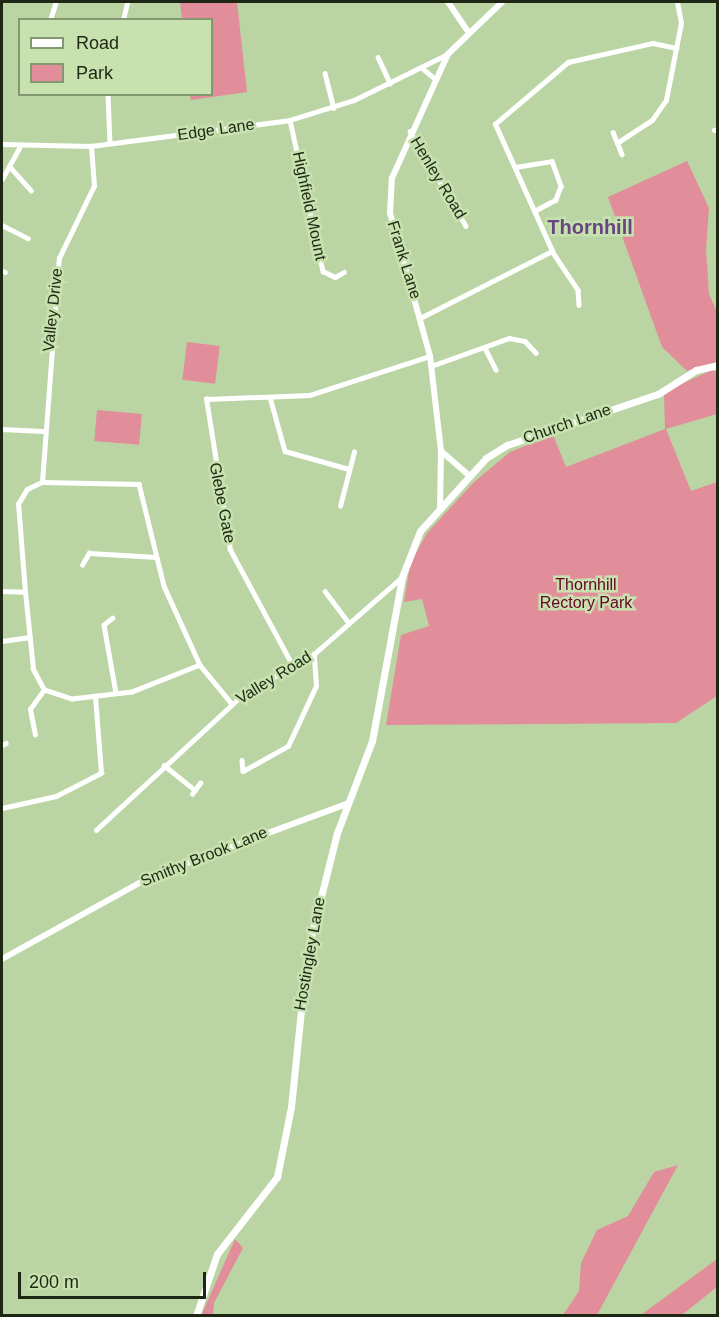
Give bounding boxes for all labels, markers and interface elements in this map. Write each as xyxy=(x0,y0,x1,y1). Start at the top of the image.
legend xyxy=(18,18,213,96)
text: Road xyxy=(76,33,119,53)
text: Park xyxy=(76,63,113,83)
street label: Edge Lane xyxy=(176,115,256,145)
street label: Henley Road xyxy=(406,133,470,223)
street label: Highfield Mount xyxy=(288,150,330,262)
district label: Thornhill xyxy=(547,215,633,239)
street label: Frank Lane xyxy=(383,218,425,302)
street label: Valley Drive xyxy=(39,267,67,353)
street label: Church Lane xyxy=(521,400,613,448)
street label: Glebe Gate xyxy=(205,461,239,545)
park label: Thornhill Rectory Park xyxy=(540,575,632,613)
street label: Valley Road xyxy=(233,647,315,709)
street label: Smithy Brook Lane xyxy=(138,823,270,891)
street label: Hostingley Lane xyxy=(291,896,329,1012)
scale bar xyxy=(21,1260,208,1298)
text: 200 m xyxy=(29,1272,79,1292)

